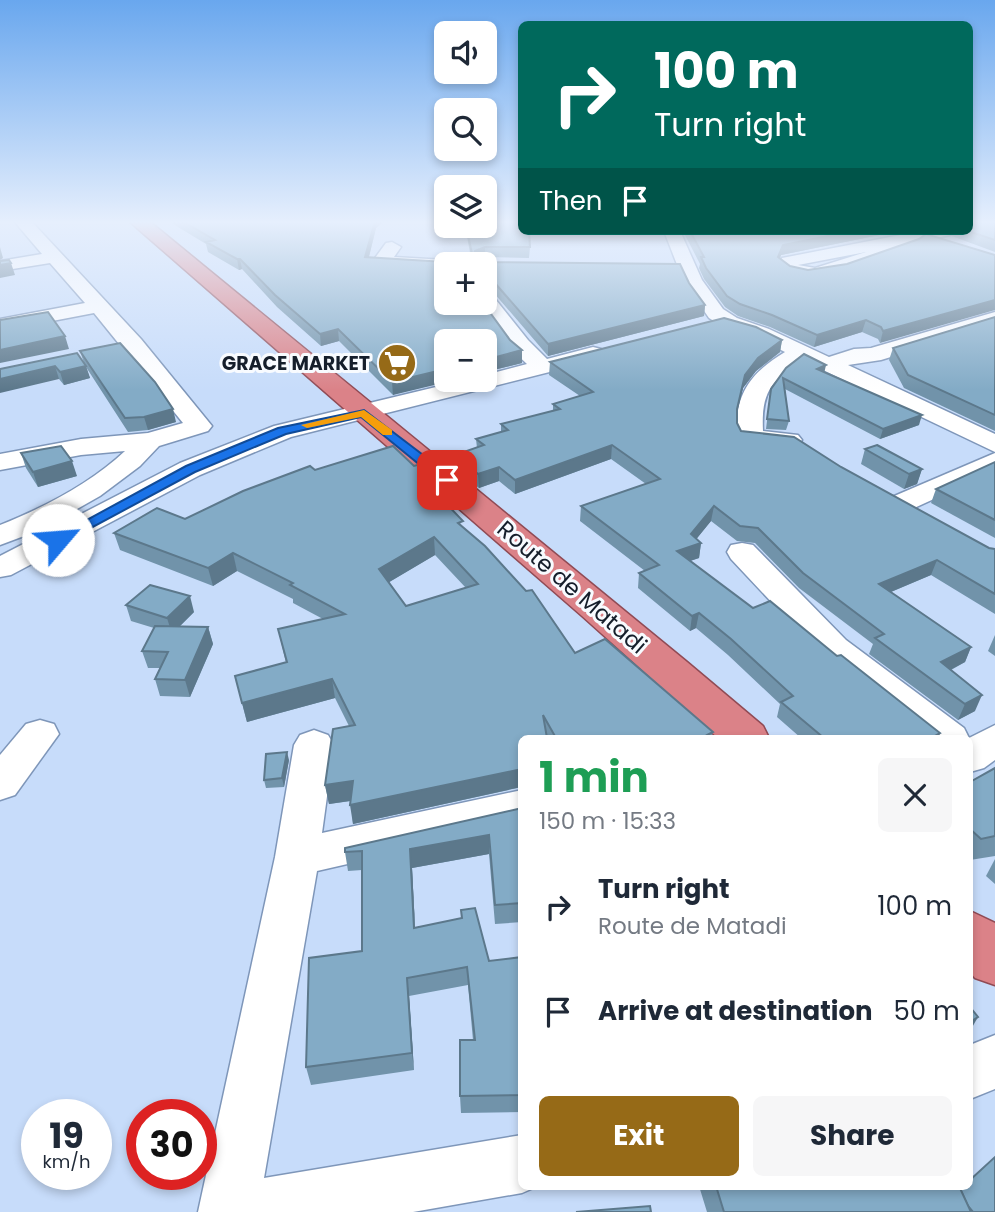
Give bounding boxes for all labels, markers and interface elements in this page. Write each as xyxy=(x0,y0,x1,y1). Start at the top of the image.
map controls xyxy=(434,21,497,392)
button: sound xyxy=(434,21,497,84)
text: 100 m xyxy=(654,37,799,105)
icon: right xyxy=(539,49,630,140)
button: search xyxy=(434,98,497,161)
text: Turn right xyxy=(654,102,806,147)
button: layers xyxy=(434,175,497,238)
icon: arrive xyxy=(616,182,654,220)
text: Then xyxy=(539,183,602,219)
button: + xyxy=(434,252,497,315)
button: − xyxy=(434,329,497,392)
supermarket icon: GRACE MARKET xyxy=(376,342,418,384)
place label: GRACE MARKET xyxy=(222,350,370,377)
pin xyxy=(417,450,477,510)
icon: arrive xyxy=(428,461,466,499)
position arrow xyxy=(21,503,95,577)
street label: Route de Matadi xyxy=(490,513,654,661)
text: 1 min xyxy=(539,748,649,807)
button: close xyxy=(878,758,952,832)
text: 150 m · 15:33 xyxy=(539,805,676,837)
text: Turn right xyxy=(598,871,730,907)
icon: right xyxy=(539,888,577,926)
text: 100 m xyxy=(877,888,952,924)
text: Route de Matadi xyxy=(598,910,787,942)
icon: arrive xyxy=(539,993,577,1031)
text: Arrive at destination xyxy=(598,993,873,1029)
text: 50 m xyxy=(894,993,960,1029)
button: Exit xyxy=(539,1096,739,1176)
button: Share xyxy=(753,1096,952,1176)
speed limit sign: 30 xyxy=(126,1099,217,1190)
text: 19 xyxy=(49,1111,84,1160)
text: km/h xyxy=(43,1149,90,1174)

